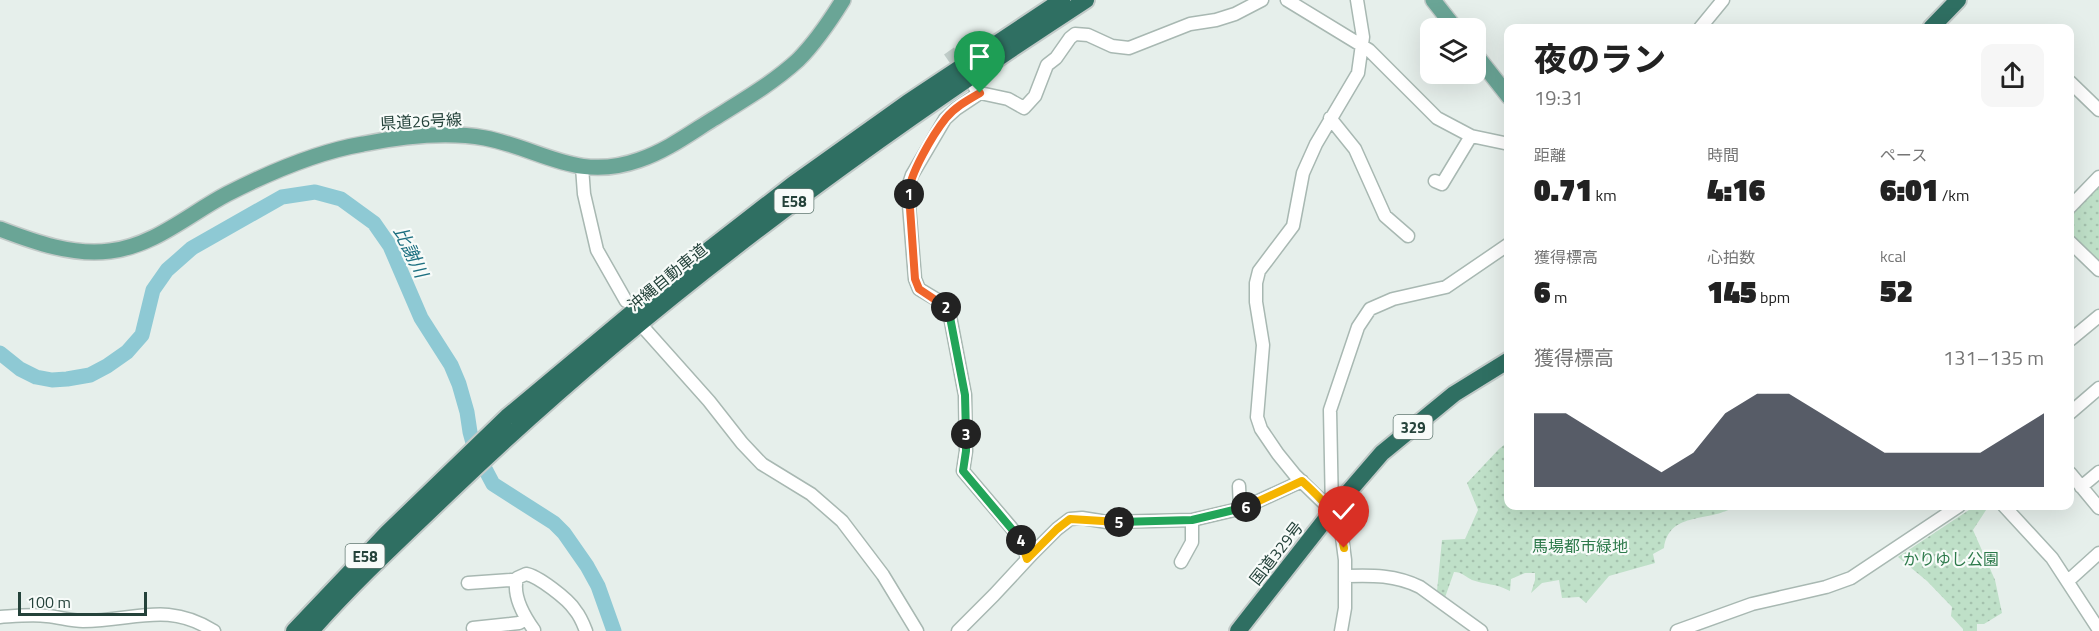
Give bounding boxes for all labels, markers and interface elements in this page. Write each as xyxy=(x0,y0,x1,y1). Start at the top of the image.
map controls xyxy=(1420,18,1486,84)
button: layers xyxy=(1420,18,1486,84)
pin xyxy=(954,31,1005,93)
text: 夜のラン xyxy=(1534,34,1666,84)
icon: arrive xyxy=(963,40,996,73)
button: share xyxy=(1981,44,2044,107)
text: 19:31 xyxy=(1534,82,1583,113)
street label: 県道26号線 xyxy=(379,107,463,135)
text: 距離 xyxy=(1534,143,1566,167)
text: 時間 xyxy=(1707,143,1739,167)
text: ペース xyxy=(1880,143,1927,167)
text: 0.71 xyxy=(1534,167,1592,213)
text: 4:16 xyxy=(1707,167,1765,213)
text: 6:01 xyxy=(1880,167,1938,213)
pin: 1 xyxy=(894,179,924,209)
text: 1 xyxy=(905,182,913,206)
text: km xyxy=(1592,183,1617,207)
text: /km xyxy=(1938,183,1969,207)
road number: E58 xyxy=(774,189,814,213)
water label: 比謝川 xyxy=(387,222,436,284)
street label: 沖縄自動車道 xyxy=(622,237,712,317)
text: kcal xyxy=(1880,244,1906,268)
text: 獲得標高 xyxy=(1534,245,1598,269)
text: 心拍数 xyxy=(1707,245,1755,269)
text: 52 xyxy=(1880,268,1913,314)
text: 6 xyxy=(1534,269,1551,315)
text: 145 xyxy=(1707,269,1757,315)
text: m xyxy=(1551,285,1567,309)
text: bpm xyxy=(1757,285,1790,309)
pin: 2 xyxy=(931,292,961,322)
text: 2 xyxy=(942,295,950,319)
text: 獲得標高 xyxy=(1534,342,1614,373)
text: 131–135 m xyxy=(1943,342,2044,373)
road number: 329 xyxy=(1394,415,1432,439)
pin: 3 xyxy=(951,419,981,449)
text: 3 xyxy=(962,422,970,446)
pin xyxy=(1318,486,1369,548)
pin: 6 xyxy=(1231,492,1261,522)
text: 6 xyxy=(1242,495,1250,519)
icon: check xyxy=(1327,495,1360,528)
pin: 5 xyxy=(1104,507,1134,537)
text: 5 xyxy=(1115,510,1123,534)
street label: 国道329号 xyxy=(1243,516,1309,590)
pin: 4 xyxy=(1006,525,1036,555)
text: 4 xyxy=(1017,528,1025,552)
park label: 馬場都市緑地 xyxy=(1532,534,1628,558)
road number: E58 xyxy=(346,544,385,568)
park label: かりゆし公園 xyxy=(1903,547,1999,571)
scale bar xyxy=(18,589,147,616)
text: 100 m xyxy=(27,590,71,614)

